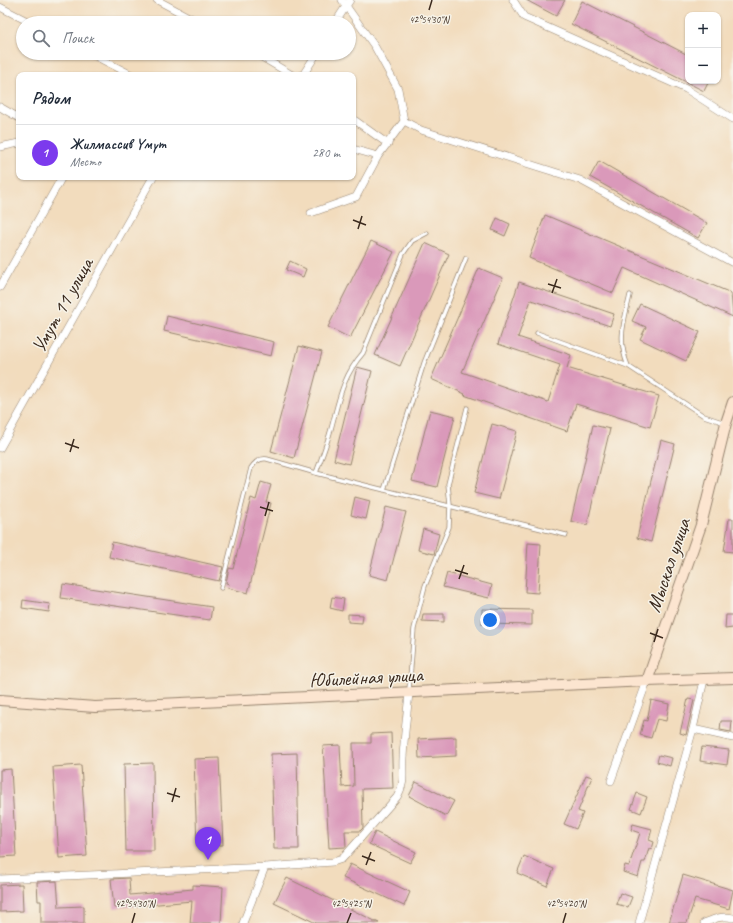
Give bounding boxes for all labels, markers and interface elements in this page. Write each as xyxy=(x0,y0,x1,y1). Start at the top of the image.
map controls xyxy=(685,12,721,84)
button: + xyxy=(685,12,721,48)
text: 42°54'30"N xyxy=(409,13,451,26)
search box xyxy=(16,16,356,60)
icon: search xyxy=(30,27,52,49)
text: Поиск xyxy=(62,29,94,48)
button: − xyxy=(685,48,721,84)
text: Рядом xyxy=(32,88,70,109)
text: Жилмассив Үмүт xyxy=(70,135,165,154)
text: 1 xyxy=(42,145,48,161)
text: 280 m xyxy=(312,145,340,161)
text: Место xyxy=(70,154,101,170)
street label: Умут 11 улица xyxy=(26,252,100,357)
street label: Мыскал улица xyxy=(641,514,697,615)
your location xyxy=(480,610,500,630)
street label: Юбилейная улица xyxy=(309,662,425,693)
pin: 1 xyxy=(195,827,221,860)
text: 42°54'30"N xyxy=(115,897,157,910)
text: 42°54'25"N xyxy=(331,897,373,910)
text: 42°54'20"N xyxy=(546,897,588,910)

